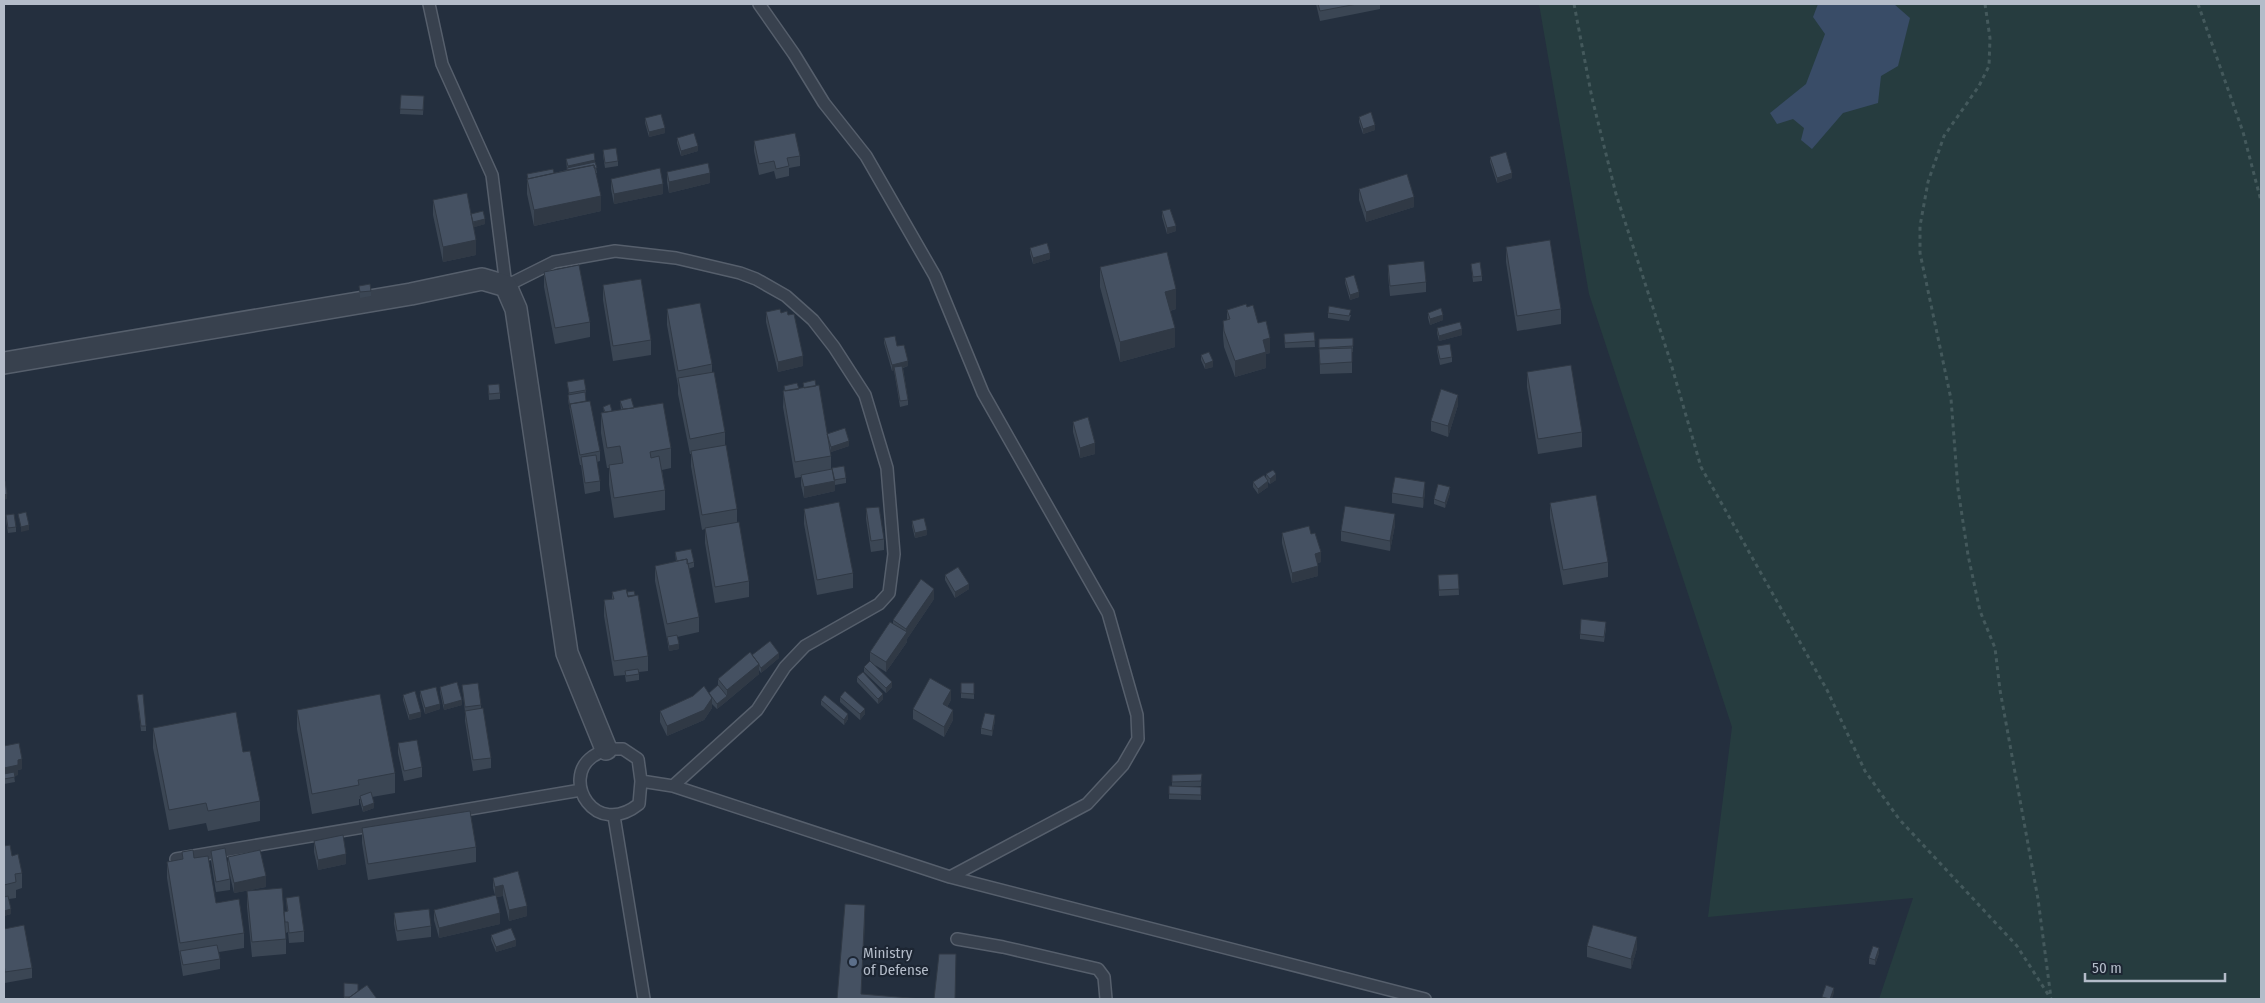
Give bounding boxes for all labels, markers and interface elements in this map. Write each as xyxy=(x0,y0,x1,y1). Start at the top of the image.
place label: Ministry of Defense xyxy=(863,944,929,979)
scale bar xyxy=(2085,950,2225,982)
marker: Ministry of Defense xyxy=(847,956,859,968)
text: 50 m xyxy=(2092,959,2122,977)

